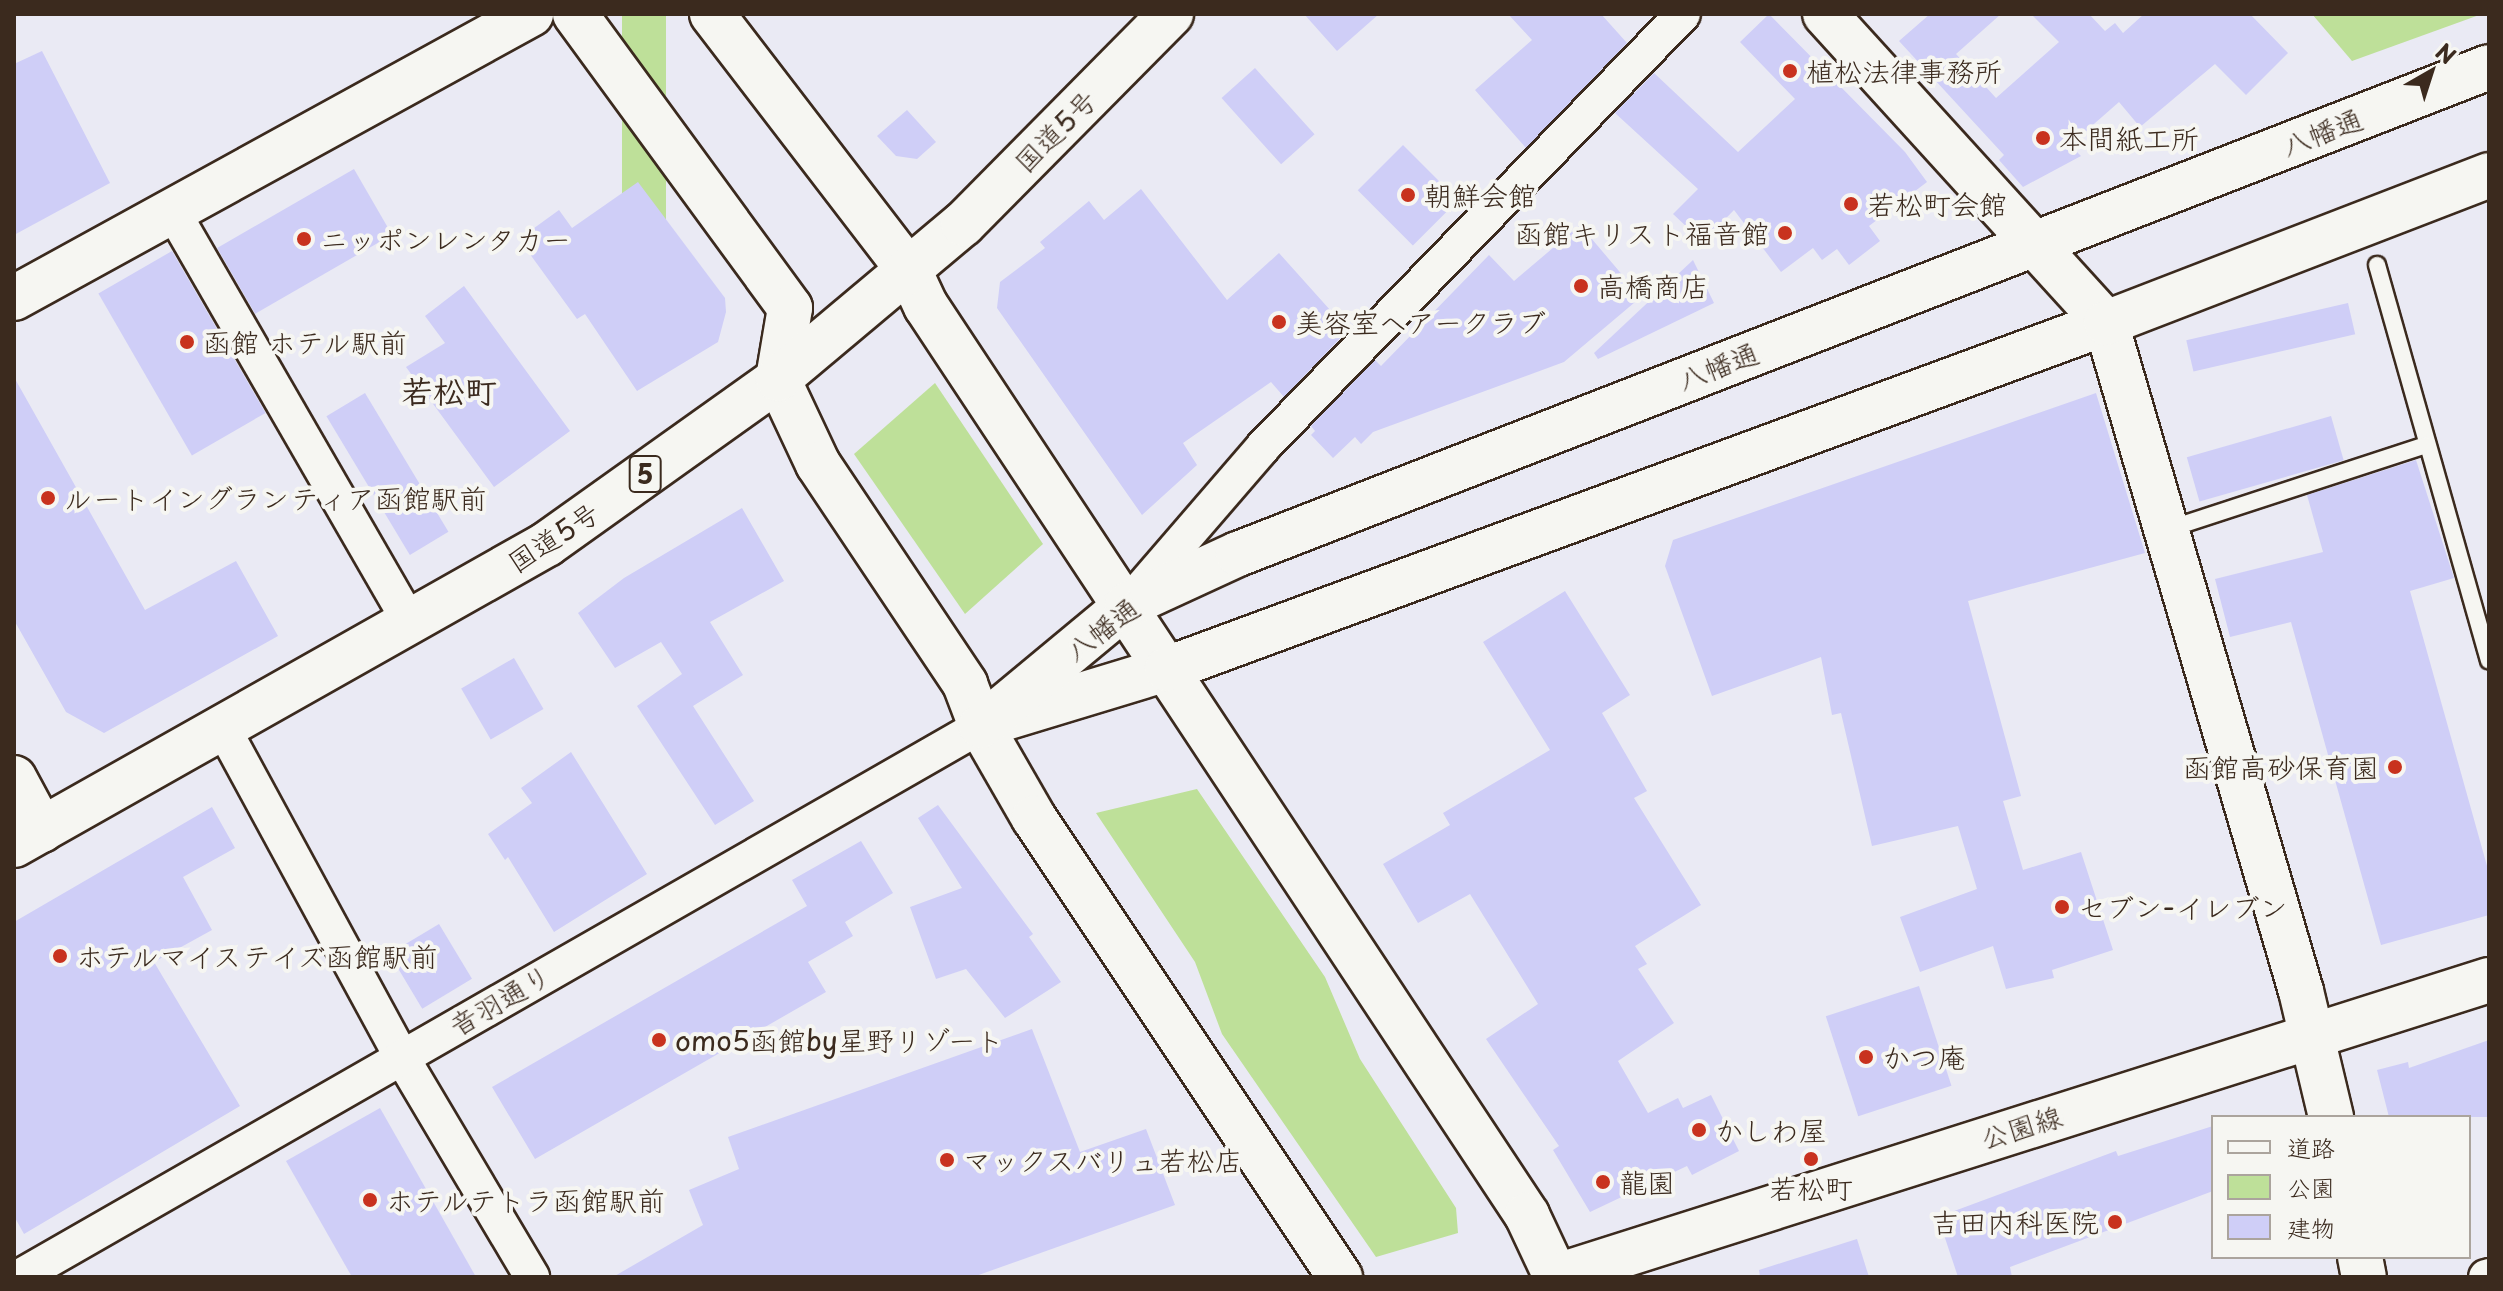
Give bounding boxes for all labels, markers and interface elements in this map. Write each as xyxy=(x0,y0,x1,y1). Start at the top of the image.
north arrow xyxy=(2391,32,2471,112)
text: N xyxy=(2429,35,2464,71)
place label: 植松法律事務所 xyxy=(1806,54,2002,88)
marker: 植松法律事務所 xyxy=(1781,62,1799,80)
street label: 国道5号 xyxy=(1007,83,1103,179)
street label: 八幡通 xyxy=(2277,101,2367,163)
place label: 本間紙工所 xyxy=(2059,121,2199,155)
marker: 本間紙工所 xyxy=(2034,129,2052,147)
place label: 朝鮮会館 xyxy=(1424,178,1536,212)
marker: 朝鮮会館 xyxy=(1399,186,1417,204)
place label: 若松町会館 xyxy=(1867,187,2007,221)
marker: 若松町会館 xyxy=(1842,195,1860,213)
place label: 函館キリスト福音館 xyxy=(1517,216,1769,250)
place label: ニッポンレンタカー xyxy=(320,222,572,256)
marker: 函館キリスト福音館 xyxy=(1776,224,1794,242)
marker: ニッポンレンタカー xyxy=(295,230,313,248)
place label: 高橋商店 xyxy=(1597,269,1709,303)
marker: 高橋商店 xyxy=(1572,277,1590,295)
place label: 美容室ヘアークラブ xyxy=(1295,305,1546,339)
marker: 美容室ヘアークラブ xyxy=(1270,313,1288,331)
place label: 函館 ホテル駅前 xyxy=(203,325,408,359)
marker: 函館 ホテル駅前 xyxy=(178,333,196,351)
street label: 八幡通 xyxy=(1673,335,1763,397)
district label: 若松町 xyxy=(401,371,497,409)
road number: 5 xyxy=(627,452,663,496)
place label: ルートイングランティア函館駅前 xyxy=(64,481,485,515)
marker: ルートイングランティア函館駅前 xyxy=(39,489,57,507)
street label: 国道5号 xyxy=(501,495,605,579)
street label: 八幡通 xyxy=(1058,590,1146,668)
place label: 函館高砂保育園 xyxy=(2183,750,2379,784)
marker: 函館高砂保育園 xyxy=(2386,758,2404,776)
place label: セブン-イレブン xyxy=(2078,890,2287,924)
marker: セブン-イレブン xyxy=(2053,898,2071,916)
place label: ホテルマイステイズ函館駅前 xyxy=(76,939,440,973)
marker: ホテルマイステイズ函館駅前 xyxy=(51,947,69,965)
street label: 音羽通り xyxy=(443,957,557,1043)
place label: omo5函館by星野リゾート xyxy=(675,1023,1004,1057)
marker: omo5函館by星野リゾート xyxy=(650,1031,668,1049)
place label: かつ庵 xyxy=(1882,1040,1966,1074)
marker: かつ庵 xyxy=(1857,1048,1875,1066)
street label: 公園線 xyxy=(1976,1099,2066,1155)
place label: かしわ屋 xyxy=(1715,1113,1827,1147)
legend xyxy=(2211,1115,2471,1259)
marker: かしわ屋 xyxy=(1690,1121,1708,1139)
text: 道路 xyxy=(2287,1129,2335,1165)
place label: マックスバリュ若松店 xyxy=(963,1143,1243,1177)
marker: 若松町 xyxy=(1802,1150,1820,1168)
marker: マックスバリュ若松店 xyxy=(938,1151,956,1169)
place label: 龍園 xyxy=(1619,1165,1675,1199)
text: 公園 xyxy=(2287,1169,2335,1205)
place label: 若松町 xyxy=(1769,1171,1853,1205)
marker: 龍園 xyxy=(1594,1173,1612,1191)
place label: ホテルテトラ函館駅前 xyxy=(386,1183,666,1217)
marker: ホテルテトラ函館駅前 xyxy=(361,1191,379,1209)
place label: 吉田内科医院 xyxy=(1931,1205,2099,1239)
text: 建物 xyxy=(2287,1209,2335,1245)
marker: 吉田内科医院 xyxy=(2106,1213,2124,1231)

